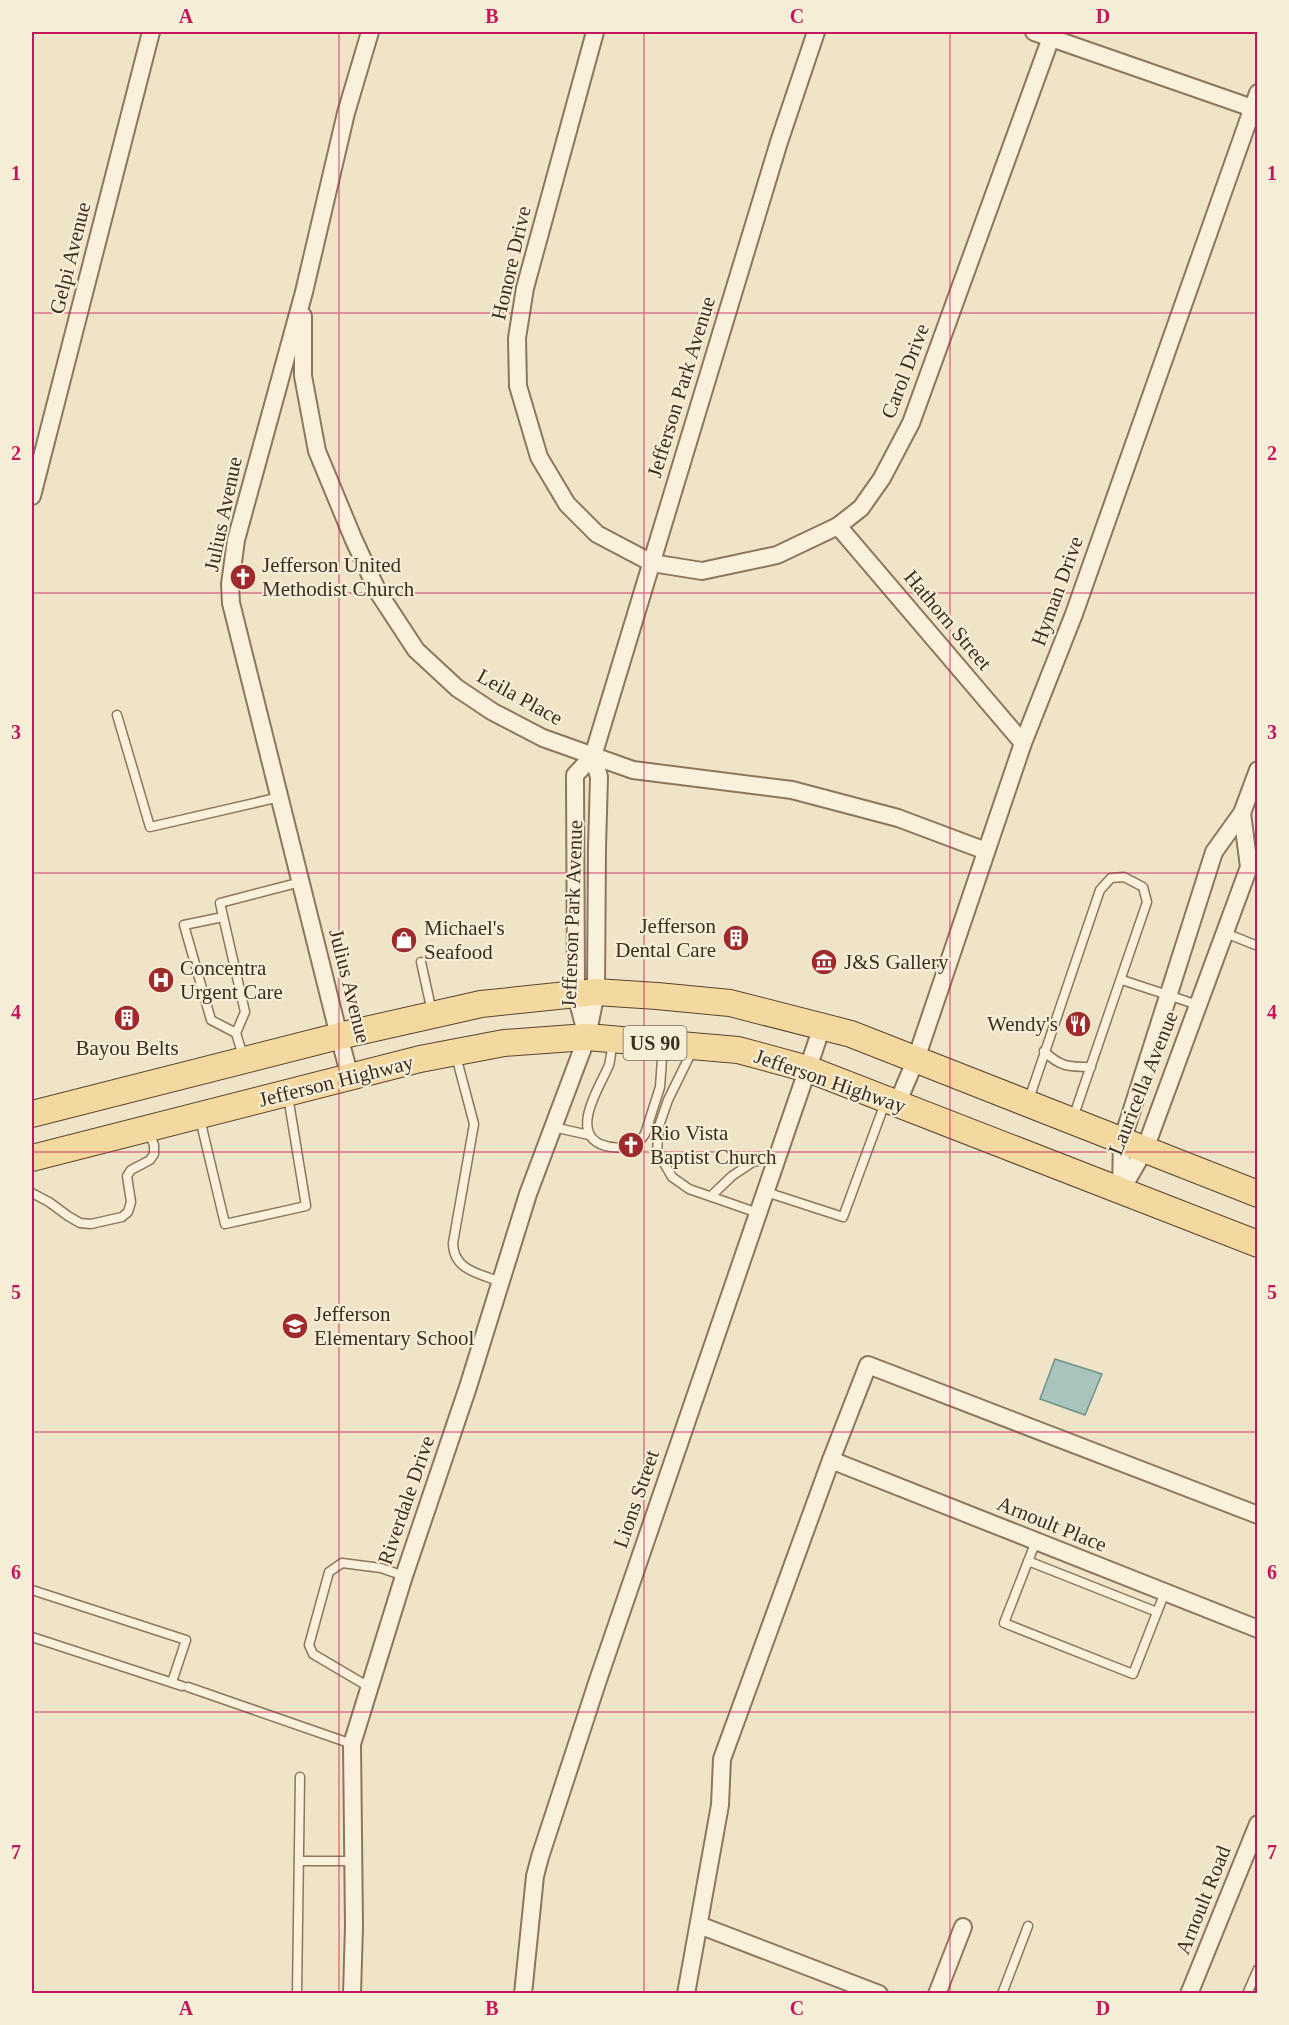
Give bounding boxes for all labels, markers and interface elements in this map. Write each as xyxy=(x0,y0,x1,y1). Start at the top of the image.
text: A xyxy=(179,5,194,27)
text: B xyxy=(485,5,499,27)
text: C xyxy=(790,5,804,27)
text: D xyxy=(1096,5,1110,27)
text: 1 xyxy=(11,162,21,184)
text: 1 xyxy=(1267,162,1277,184)
street label: Gelpi Avenue xyxy=(45,200,95,316)
street label: Honore Drive xyxy=(486,204,536,322)
street label: Jefferson Park Avenue xyxy=(642,294,720,480)
street label: Carol Drive xyxy=(876,320,934,422)
text: 2 xyxy=(11,442,21,464)
text: 2 xyxy=(1267,442,1277,464)
street label: Julius Avenue xyxy=(199,454,247,574)
street label: Hyman Drive xyxy=(1026,533,1088,649)
place label: Jefferson United Methodist Church xyxy=(262,553,415,601)
church icon: Jefferson United Methodist Church xyxy=(228,562,258,592)
street label: Hathorn Street xyxy=(899,565,997,675)
street label: Leila Place xyxy=(473,664,567,730)
text: 3 xyxy=(11,721,21,743)
text: 3 xyxy=(1267,721,1277,743)
street label: Jefferson Park Avenue xyxy=(557,820,587,1008)
place label: Jefferson Dental Care xyxy=(615,914,716,962)
place label: Michael's Seafood xyxy=(424,916,505,964)
building icon: Jefferson Dental Care xyxy=(721,923,751,953)
shop icon: Michael's Seafood xyxy=(389,925,419,955)
street label: Julius Avenue xyxy=(324,926,376,1046)
museum icon: J&S Gallery xyxy=(809,947,839,977)
place label: J&S Gallery xyxy=(844,950,949,974)
place label: Concentra Urgent Care xyxy=(180,956,283,1004)
hospital icon: Concentra Urgent Care xyxy=(146,965,176,995)
text: 4 xyxy=(11,1001,21,1023)
text: 4 xyxy=(1267,1001,1277,1023)
building icon: Bayou Belts xyxy=(112,1003,142,1033)
street label: Lauricella Avenue xyxy=(1103,1008,1183,1158)
restaurant icon: Wendy's xyxy=(1063,1009,1093,1039)
place label: Wendy's xyxy=(987,1012,1058,1036)
road number: US 90 xyxy=(624,1026,686,1060)
place label: Bayou Belts xyxy=(75,1036,179,1060)
street label: Jefferson Highway xyxy=(751,1044,909,1118)
street label: Jefferson Highway xyxy=(256,1050,416,1112)
place label: Rio Vista Baptist Church xyxy=(650,1121,777,1169)
church icon: Rio Vista Baptist Church xyxy=(616,1130,646,1160)
text: 5 xyxy=(11,1281,21,1303)
text: 5 xyxy=(1267,1281,1277,1303)
place label: Jefferson Elementary School xyxy=(314,1302,475,1350)
school or university icon: Jefferson Elementary School xyxy=(280,1311,310,1341)
street label: Riverdale Drive xyxy=(373,1432,439,1568)
street label: Lions Street xyxy=(608,1447,664,1551)
street label: Arnoult Place xyxy=(994,1491,1110,1557)
text: 6 xyxy=(11,1561,21,1583)
text: 6 xyxy=(1267,1561,1277,1583)
text: 7 xyxy=(11,1841,21,1863)
text: 7 xyxy=(1267,1841,1277,1863)
street label: Arnoult Road xyxy=(1170,1842,1236,1958)
text: A xyxy=(179,1997,194,2019)
text: B xyxy=(485,1997,499,2019)
text: C xyxy=(790,1997,804,2019)
text: D xyxy=(1096,1997,1110,2019)

